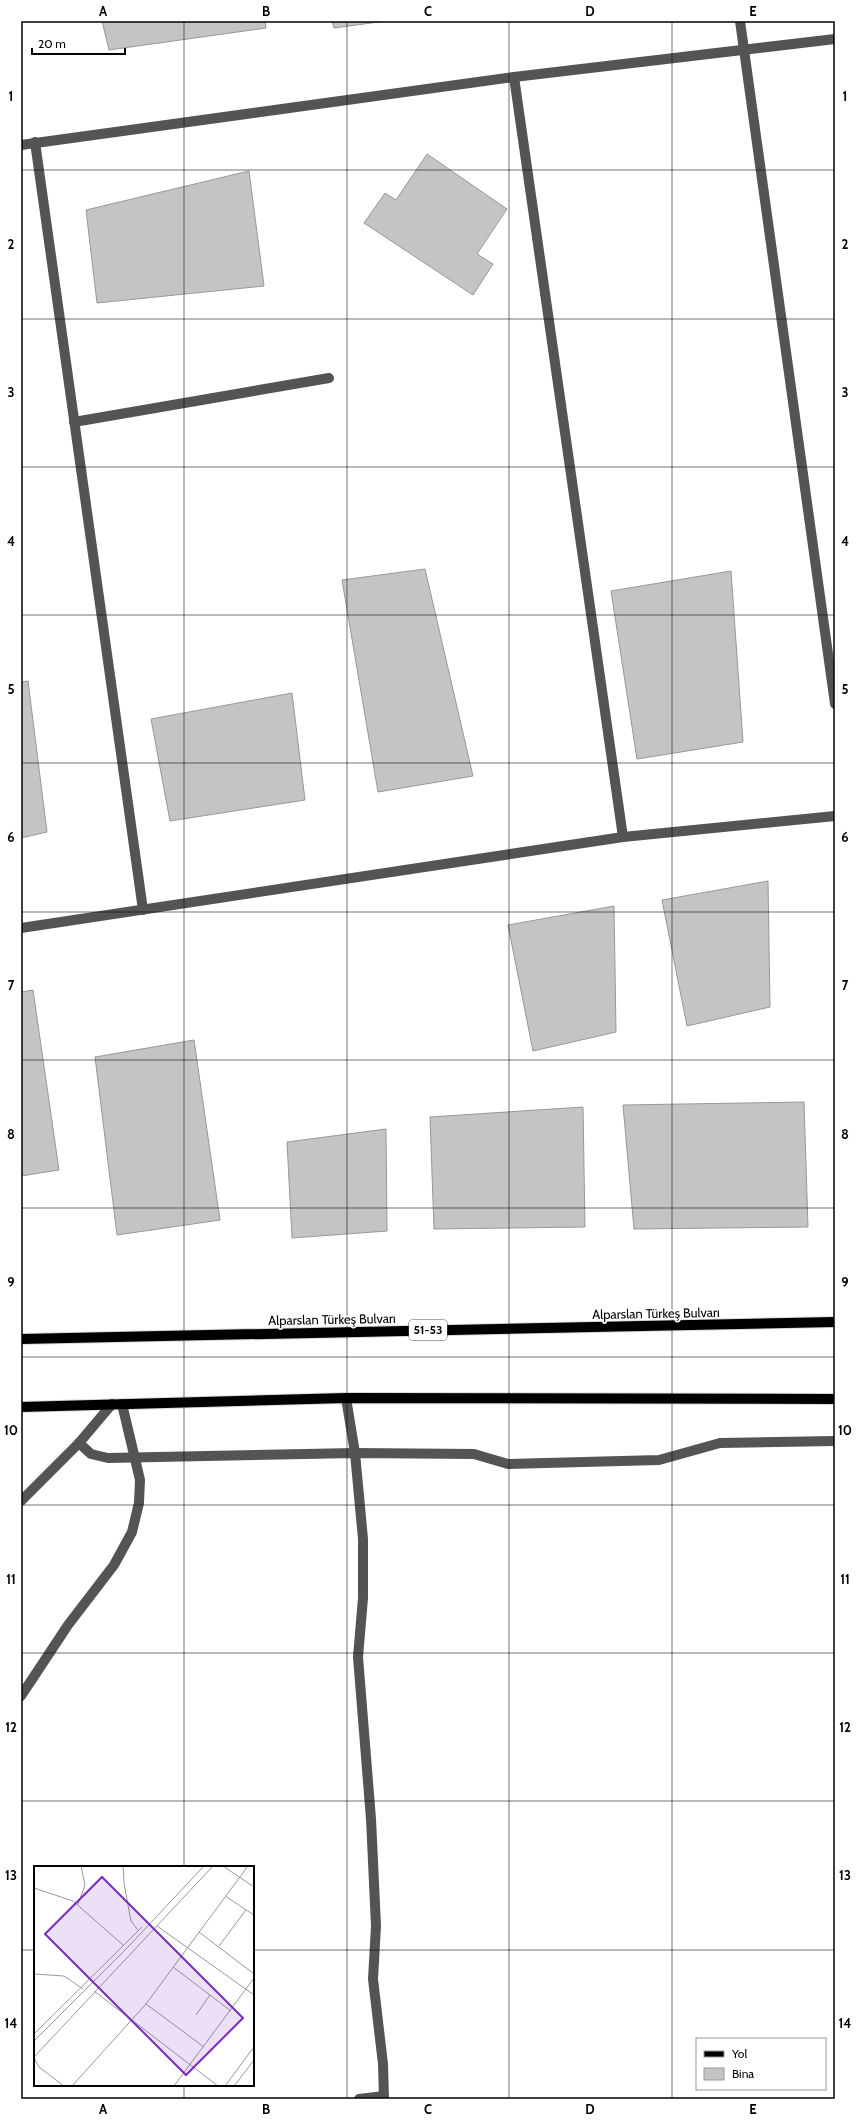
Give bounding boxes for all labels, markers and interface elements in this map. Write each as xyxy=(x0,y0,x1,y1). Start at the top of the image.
text: A xyxy=(99,3,108,19)
text: B xyxy=(262,3,270,19)
text: C xyxy=(424,3,432,19)
text: D xyxy=(585,3,595,19)
text: E xyxy=(749,3,757,19)
scale bar xyxy=(32,30,125,56)
text: 20 m xyxy=(38,36,66,51)
text: 1 xyxy=(9,88,13,104)
text: 1 xyxy=(843,88,847,104)
text: 2 xyxy=(8,236,15,252)
text: 2 xyxy=(842,236,849,252)
text: 3 xyxy=(7,384,15,400)
text: 3 xyxy=(841,384,849,400)
text: 4 xyxy=(7,533,15,549)
text: 4 xyxy=(841,533,849,549)
text: 5 xyxy=(8,681,15,697)
text: 5 xyxy=(842,681,849,697)
text: 6 xyxy=(7,829,15,845)
text: 6 xyxy=(841,829,849,845)
text: 7 xyxy=(8,977,15,993)
text: 7 xyxy=(842,977,849,993)
text: 8 xyxy=(7,1126,15,1142)
text: 8 xyxy=(841,1126,849,1142)
text: 9 xyxy=(7,1274,15,1290)
text: 9 xyxy=(841,1274,849,1290)
street label: Alparslan Türkeş Bulvarı xyxy=(592,1304,720,1322)
street label: Alparslan Türkeş Bulvarı xyxy=(268,1310,396,1328)
road number: 51-53 xyxy=(409,1320,447,1340)
text: 10 xyxy=(4,1422,18,1438)
text: 10 xyxy=(838,1422,852,1438)
text: 11 xyxy=(6,1571,16,1587)
text: 11 xyxy=(840,1571,850,1587)
text: 12 xyxy=(5,1719,17,1735)
text: 12 xyxy=(839,1719,851,1735)
inset map xyxy=(34,1866,254,2086)
text: 13 xyxy=(5,1867,17,1883)
text: 13 xyxy=(839,1867,851,1883)
text: 14 xyxy=(5,2015,17,2031)
text: 14 xyxy=(839,2015,851,2031)
legend xyxy=(696,2038,826,2090)
text: Yol xyxy=(731,2046,747,2061)
text: Bina xyxy=(732,2066,754,2081)
text: A xyxy=(99,2101,108,2117)
text: B xyxy=(262,2101,270,2117)
text: C xyxy=(424,2101,432,2117)
text: D xyxy=(585,2101,595,2117)
text: E xyxy=(749,2101,757,2117)

